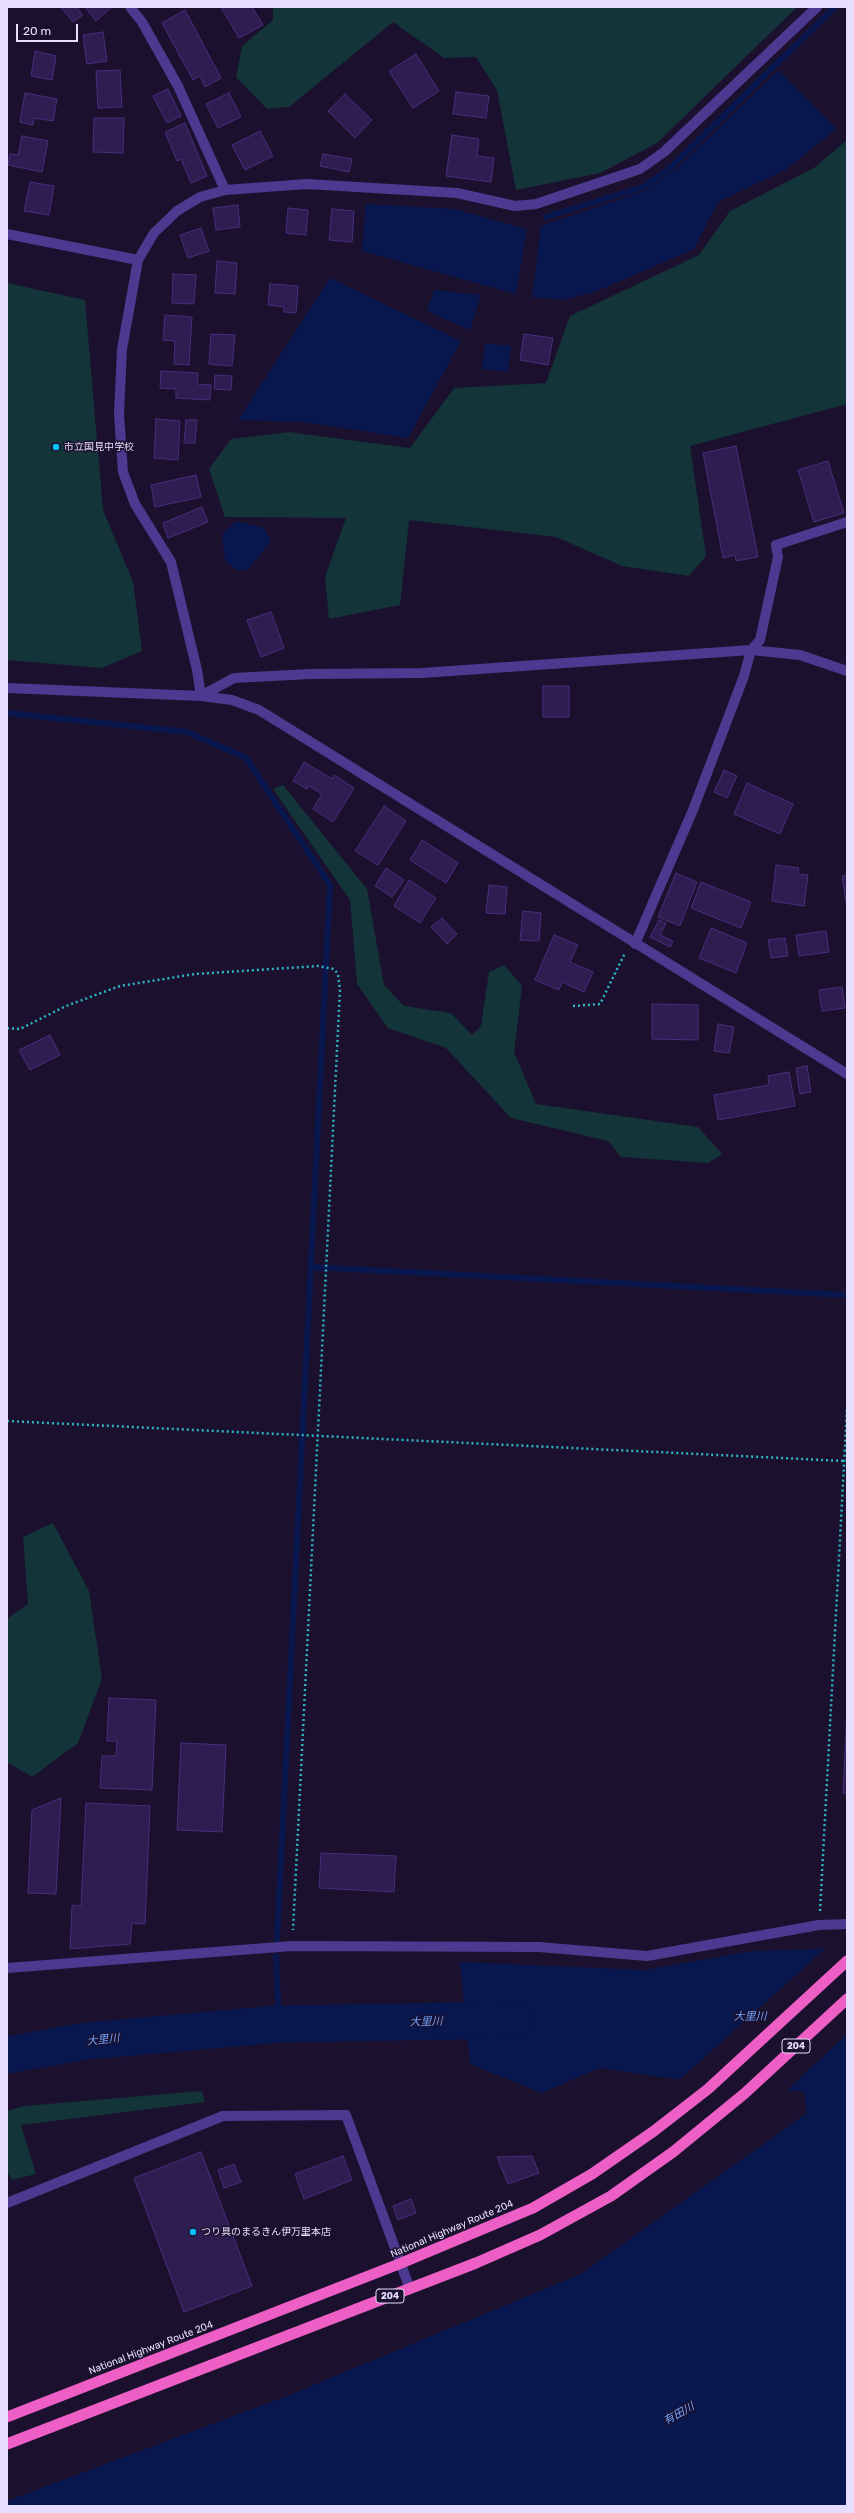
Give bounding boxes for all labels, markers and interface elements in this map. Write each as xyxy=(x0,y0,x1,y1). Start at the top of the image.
scale bar xyxy=(18,16,80,42)
text: 20 m xyxy=(23,24,51,38)
place label: 市立国見中学校 xyxy=(64,441,134,453)
marker: 市立国見中学校 xyxy=(51,442,61,452)
water label: 大里川 xyxy=(734,2010,766,2024)
water label: 大里川 xyxy=(409,2015,443,2029)
water label: 大里川 xyxy=(86,2032,120,2048)
road number: 204 xyxy=(782,2039,810,2053)
street label: National Highway Route 204 xyxy=(389,2198,515,2260)
place label: つり具のまるきん伊万里本店 xyxy=(201,2226,331,2238)
marker: つり具のまるきん伊万里本店 xyxy=(188,2227,198,2237)
road number: 204 xyxy=(376,2289,404,2303)
street label: National Highway Route 204 xyxy=(87,2319,215,2377)
water label: 有田川 xyxy=(661,2400,697,2428)

